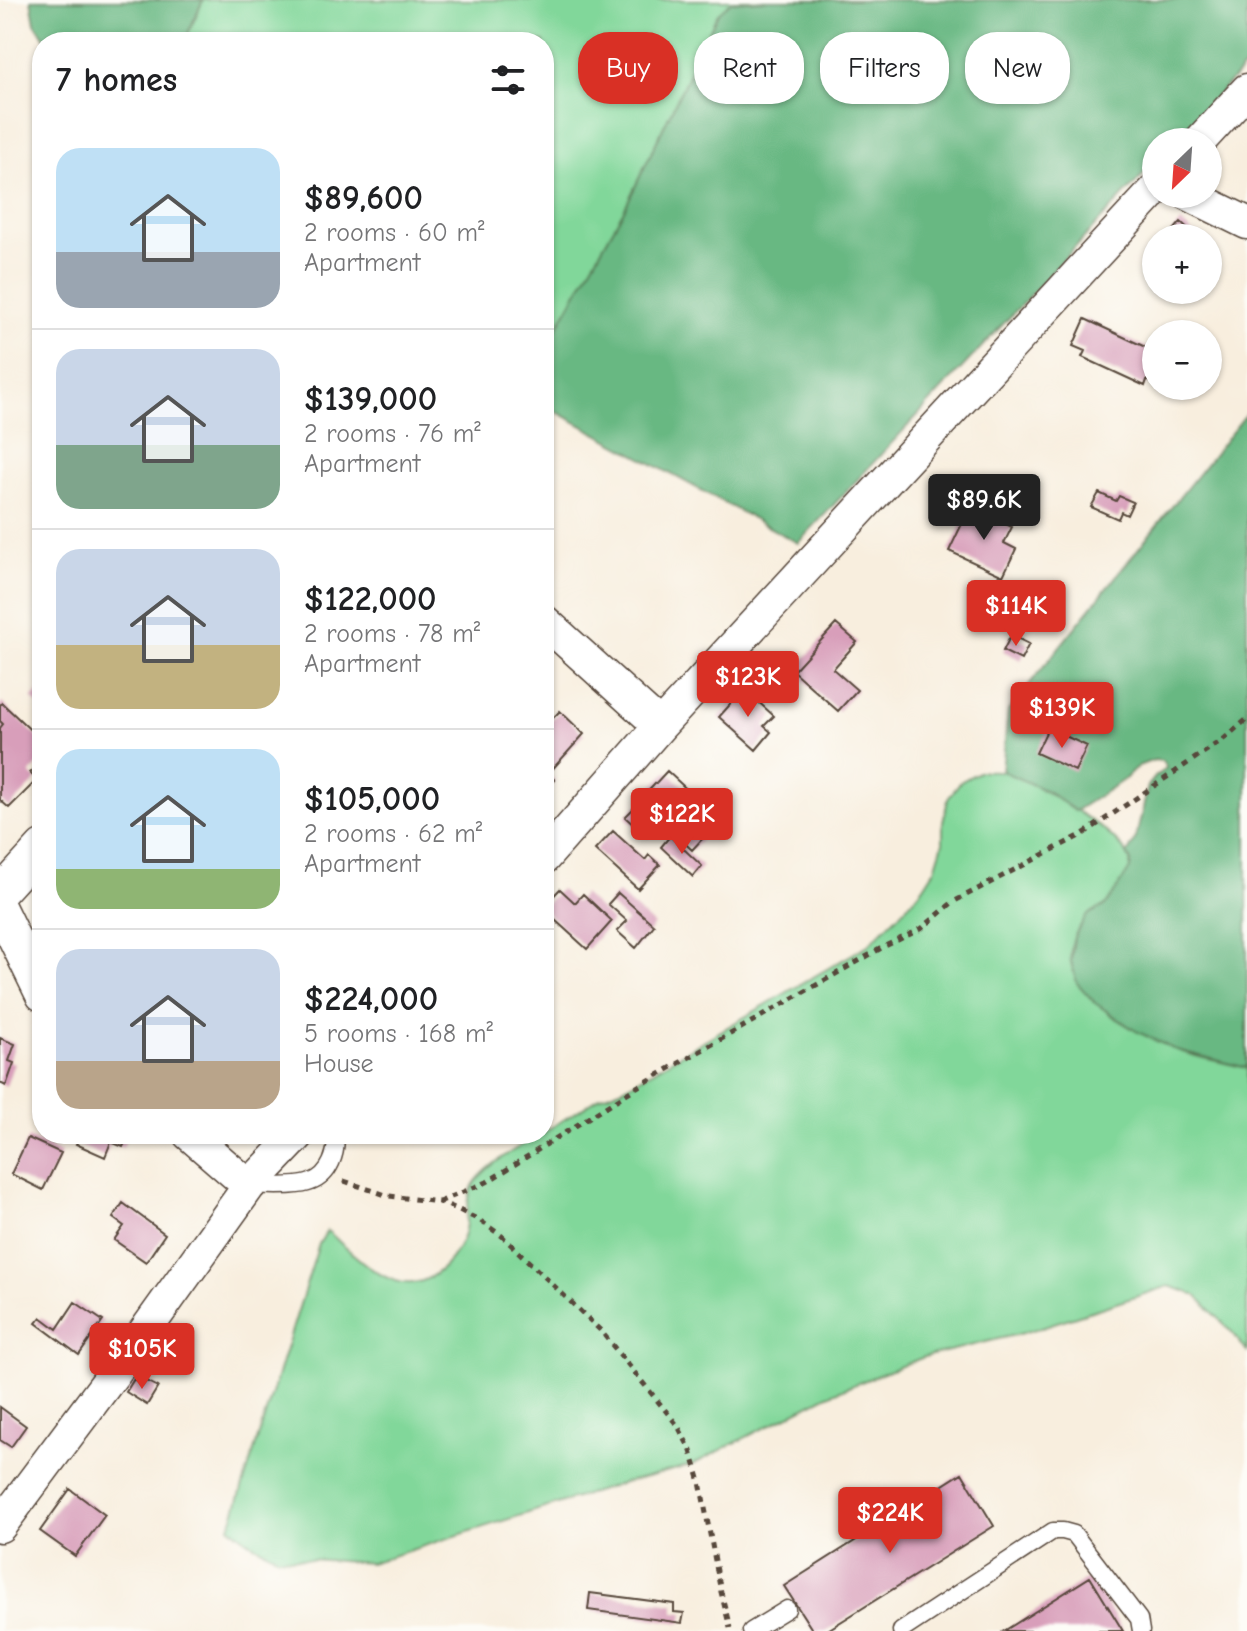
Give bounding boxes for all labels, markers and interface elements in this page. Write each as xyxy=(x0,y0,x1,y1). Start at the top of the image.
chip: Buy xyxy=(578,32,678,104)
chip: Rent xyxy=(694,32,804,104)
chip: Filters xyxy=(820,32,949,104)
chip: New xyxy=(965,32,1070,104)
icon: filters xyxy=(486,58,530,102)
text: 7 homes xyxy=(56,60,177,100)
north arrow xyxy=(1142,128,1222,208)
map controls xyxy=(1142,128,1222,400)
text: $89,600 xyxy=(304,178,423,218)
icon: home xyxy=(120,180,216,276)
text: 2 rooms · 60 m² xyxy=(304,218,485,248)
button: + xyxy=(1142,224,1222,304)
text: Apartment xyxy=(304,248,420,278)
button: − xyxy=(1142,320,1222,400)
text: $139,000 xyxy=(304,379,437,419)
icon: home xyxy=(120,381,216,477)
text: 2 rooms · 76 m² xyxy=(304,419,481,449)
text: Apartment xyxy=(304,449,420,479)
pin: $89.6K xyxy=(919,474,1049,542)
text: $89.6K xyxy=(946,485,1022,515)
text: $122,000 xyxy=(304,579,437,619)
pin: $114K xyxy=(960,580,1072,648)
icon: home xyxy=(120,581,216,677)
text: $114K xyxy=(985,591,1047,621)
text: 2 rooms · 78 m² xyxy=(304,619,480,649)
text: Apartment xyxy=(304,649,420,679)
pin: $123K xyxy=(692,651,804,719)
text: $123K xyxy=(715,662,781,692)
pin: $139K xyxy=(1006,682,1118,750)
text: $139K xyxy=(1029,693,1095,723)
text: $105,000 xyxy=(304,779,440,819)
icon: home xyxy=(120,781,216,877)
pin: $122K xyxy=(626,788,738,856)
text: $122K xyxy=(649,799,715,829)
text: 2 rooms · 62 m² xyxy=(304,819,482,849)
text: Apartment xyxy=(304,849,420,879)
text: $224,000 xyxy=(304,979,438,1019)
icon: home xyxy=(120,981,216,1077)
text: 5 rooms · 168 m² xyxy=(304,1019,493,1049)
text: House xyxy=(304,1049,374,1079)
pin: $105K xyxy=(86,1323,198,1391)
text: $105K xyxy=(107,1334,177,1364)
pin: $224K xyxy=(834,1487,946,1555)
text: $224K xyxy=(856,1498,924,1528)

